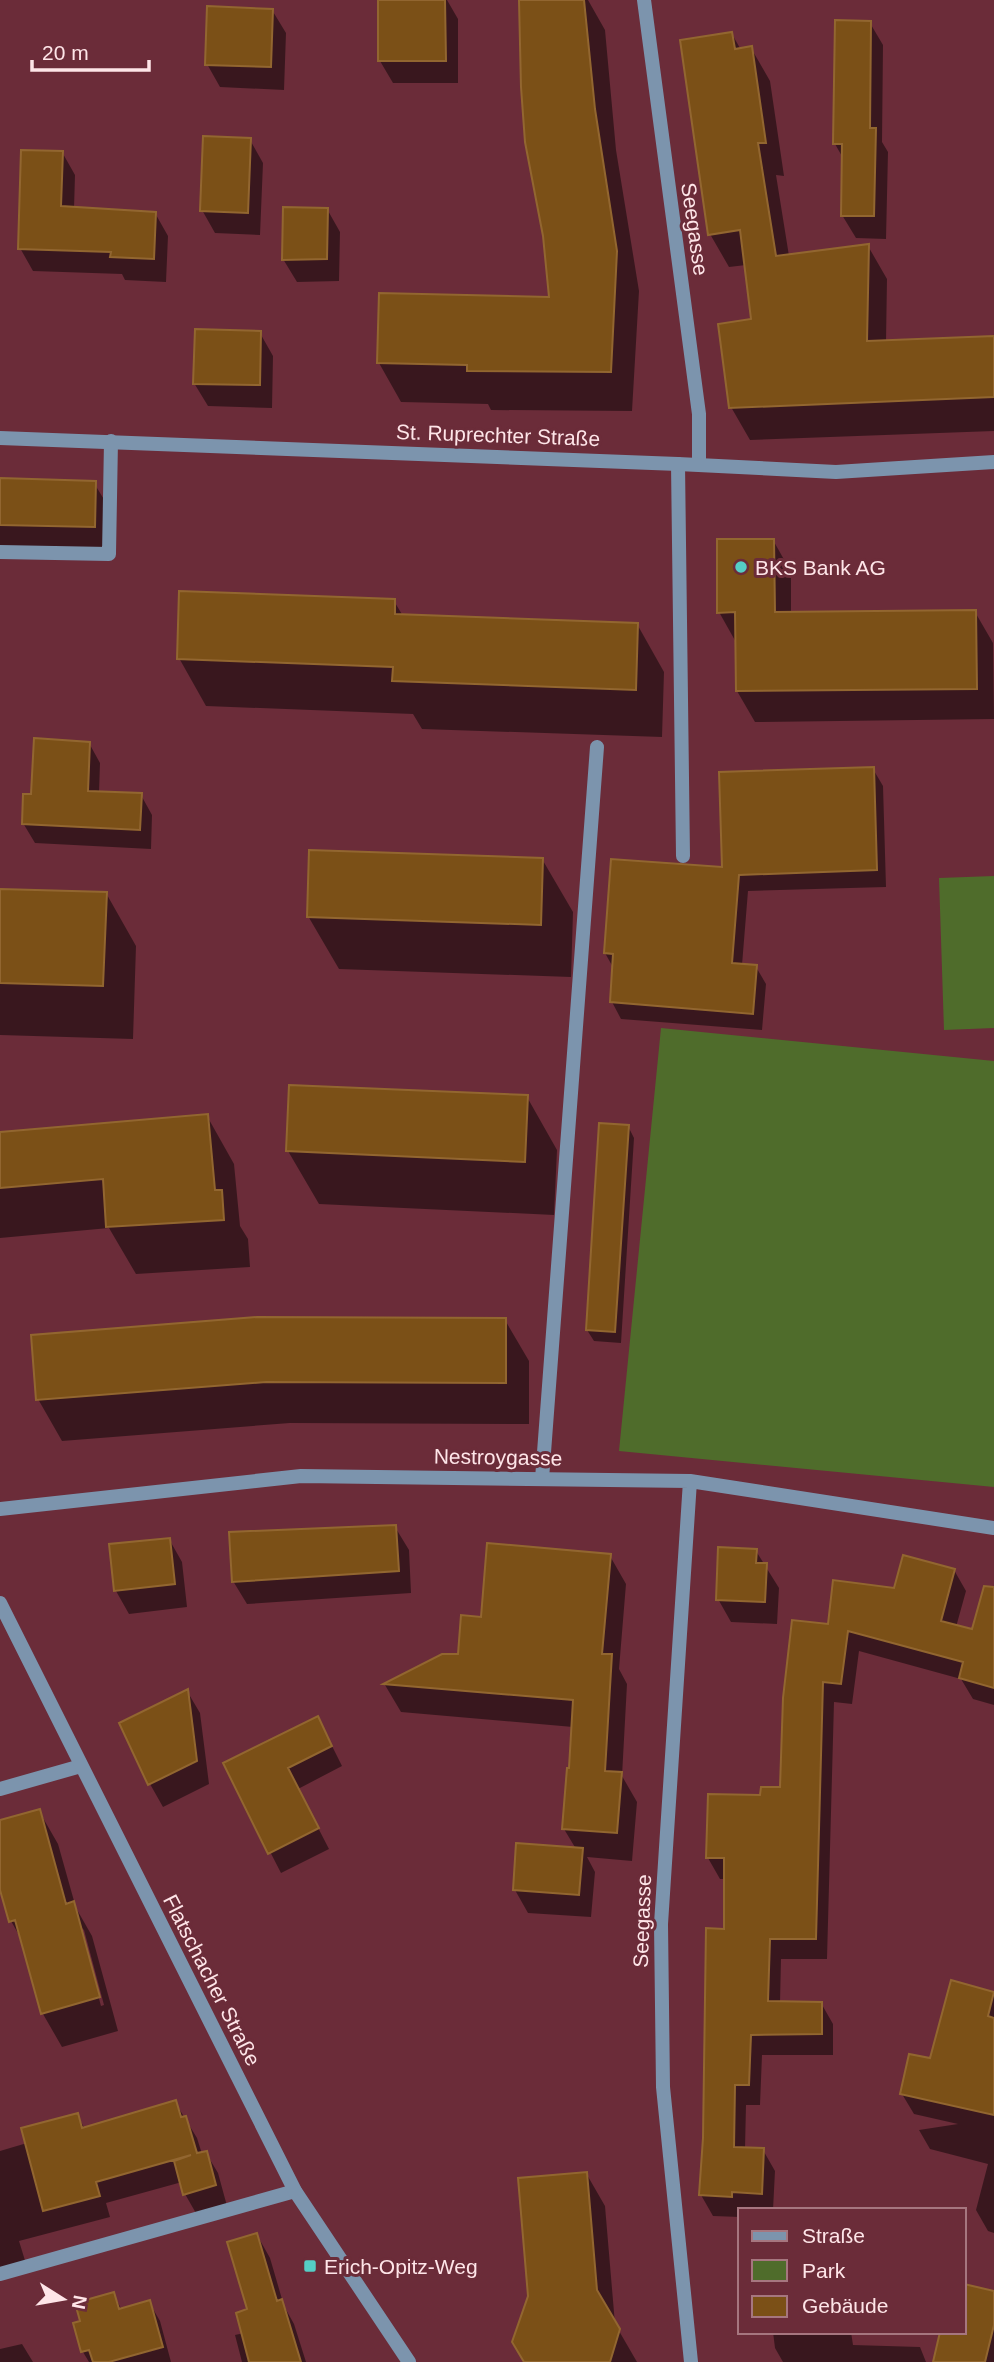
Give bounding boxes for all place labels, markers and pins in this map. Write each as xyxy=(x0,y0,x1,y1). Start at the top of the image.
place label: BKS Bank AG xyxy=(755,556,886,579)
marker: BKS Bank AG xyxy=(733,559,749,575)
place label: Erich-Opitz-Weg xyxy=(324,2255,478,2278)
marker: Erich-Opitz-Weg xyxy=(302,2258,318,2274)

